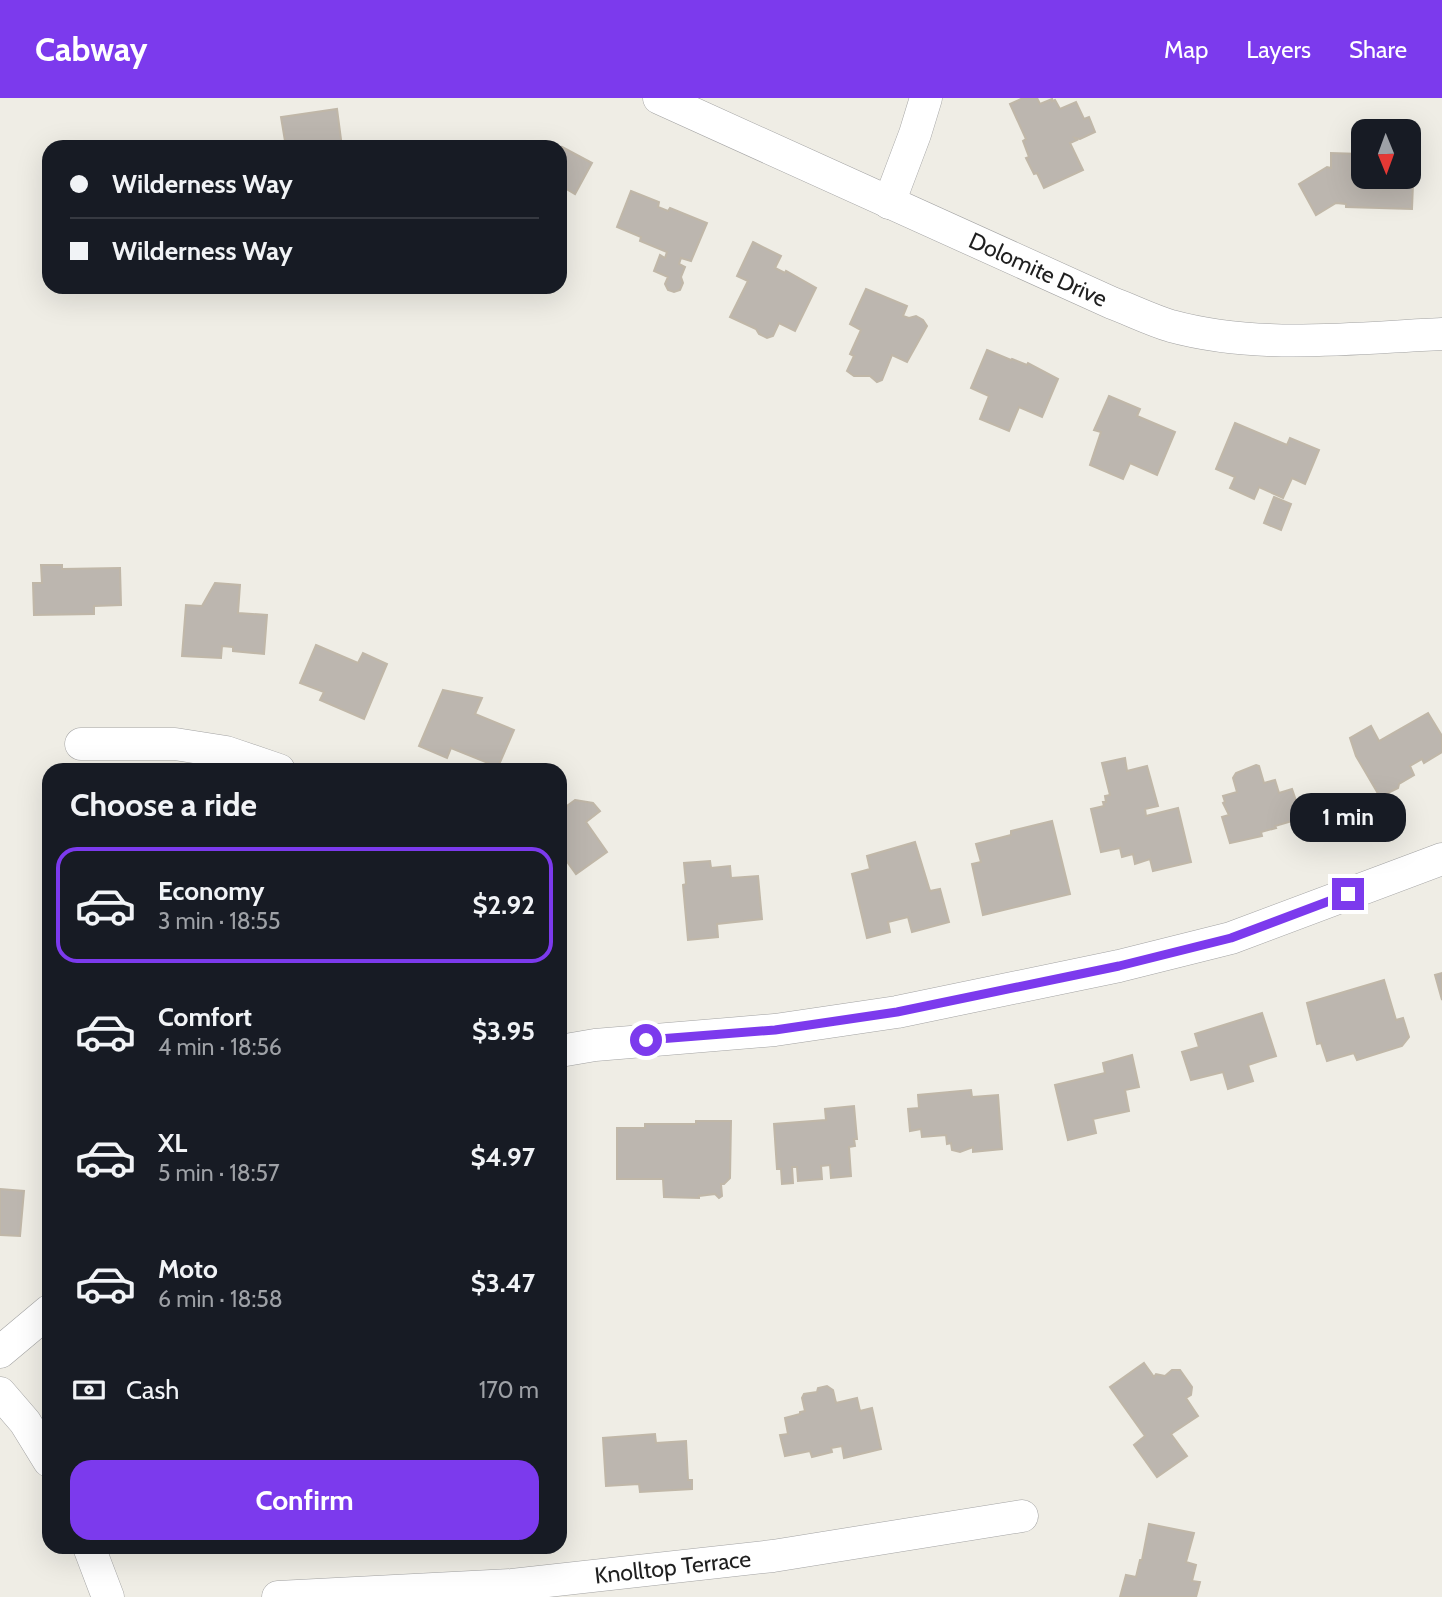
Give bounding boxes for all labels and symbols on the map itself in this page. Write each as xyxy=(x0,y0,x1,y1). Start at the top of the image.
north arrow xyxy=(1351,119,1421,189)
street label: Dolomite Drive xyxy=(965,226,1112,313)
callout: 1 min xyxy=(1290,792,1406,842)
route end xyxy=(1332,878,1364,910)
route start xyxy=(630,1024,662,1056)
street label: Knolltop Terrace xyxy=(593,1545,753,1590)

